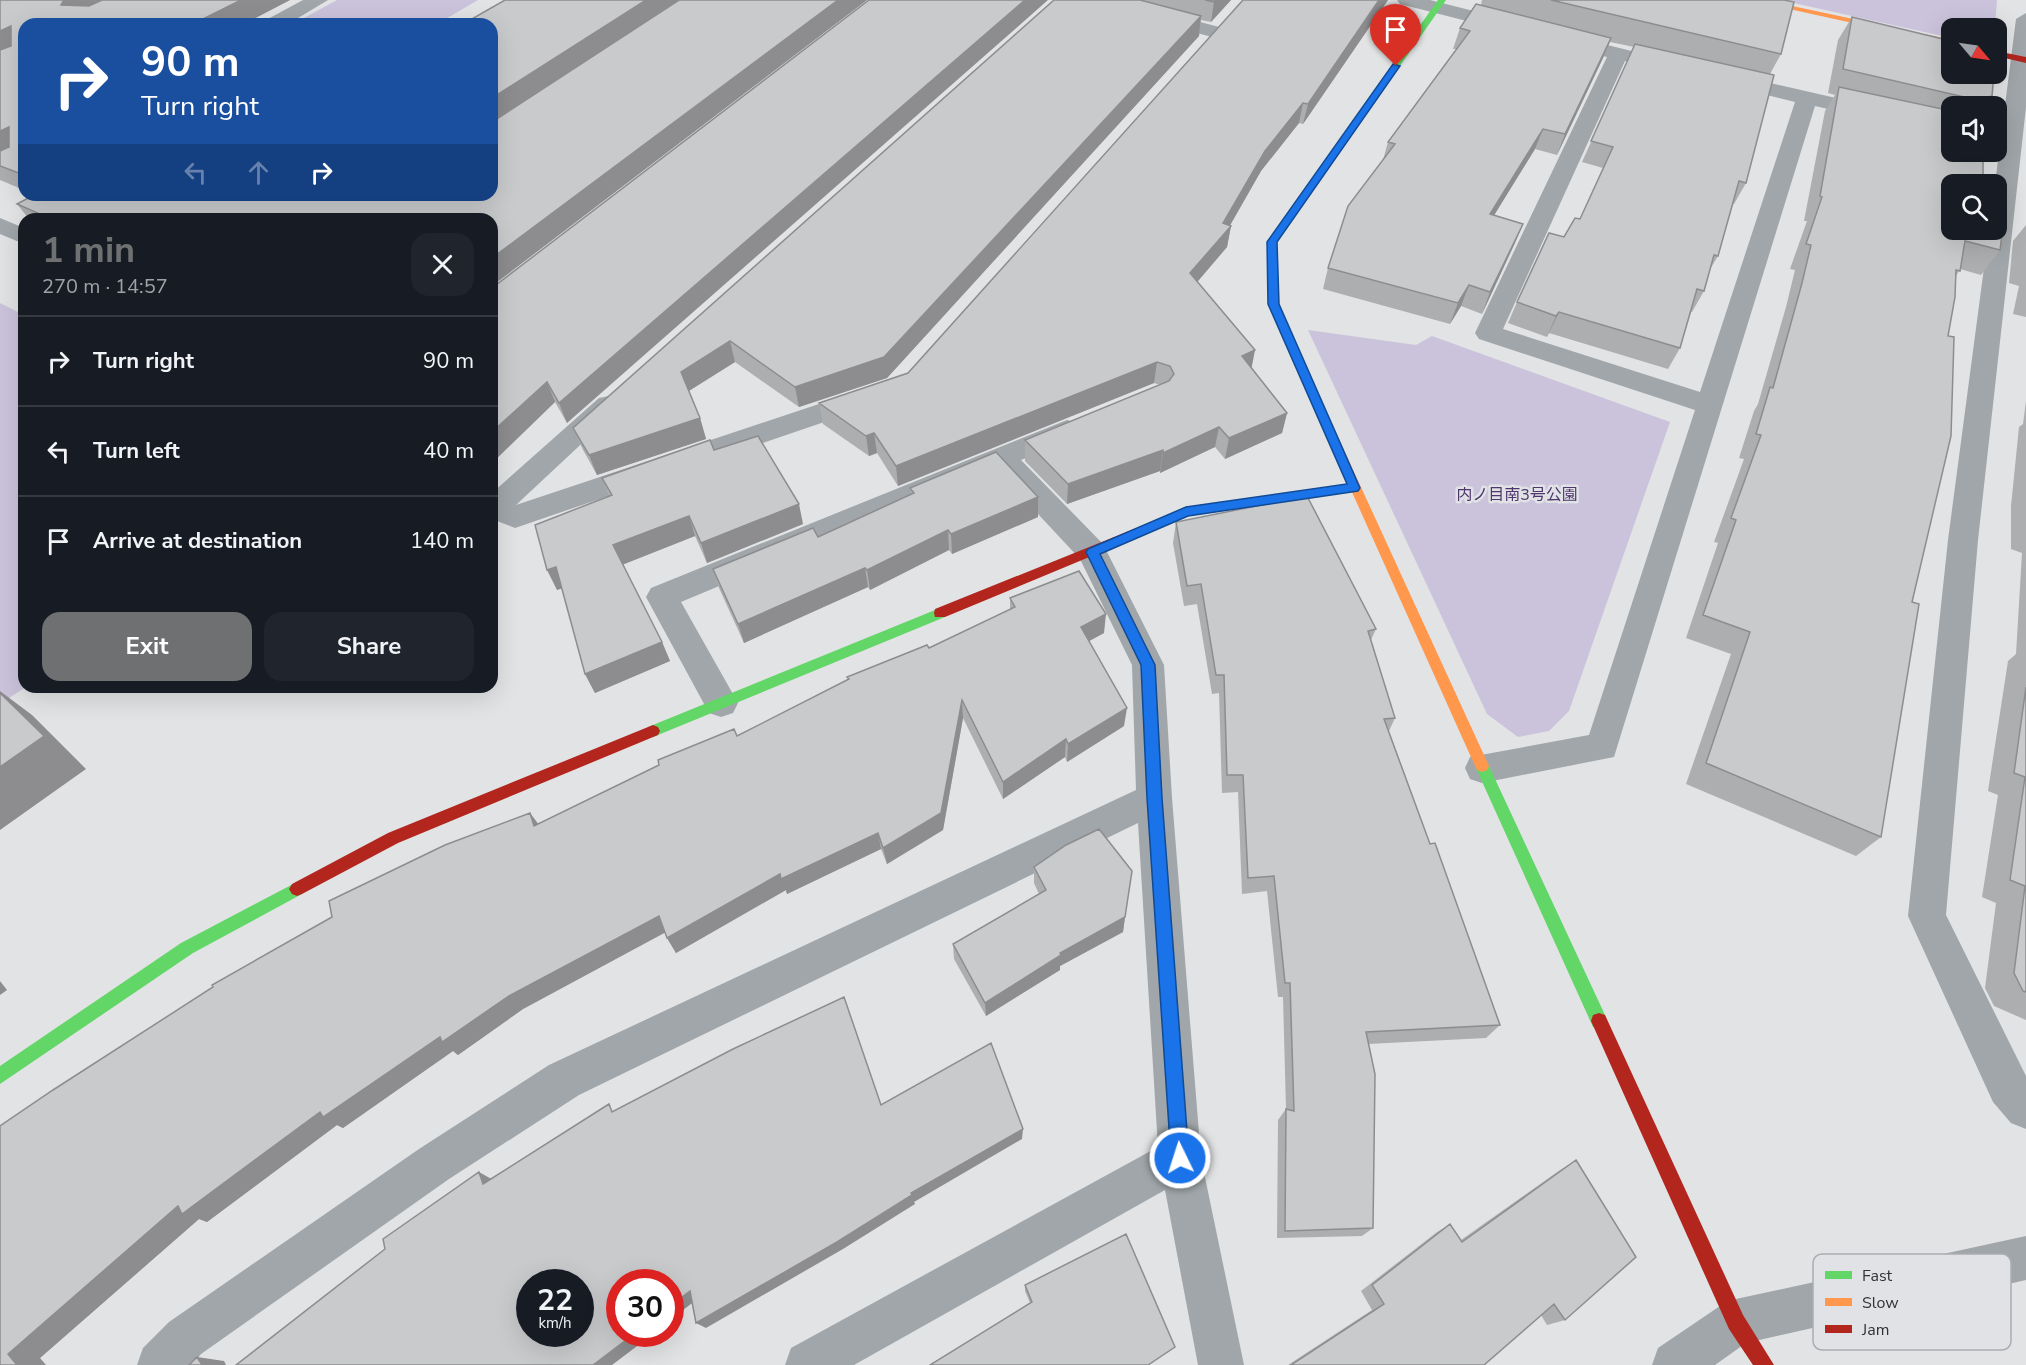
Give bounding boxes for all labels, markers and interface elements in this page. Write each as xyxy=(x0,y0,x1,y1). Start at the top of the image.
pin xyxy=(1370,4,1421,66)
icon: arrive xyxy=(1379,13,1412,46)
north arrow xyxy=(1941,18,2007,84)
map controls xyxy=(1941,18,2007,240)
text: 90 m xyxy=(141,34,240,91)
icon: right xyxy=(42,42,120,120)
text: Turn right xyxy=(141,88,259,125)
button: sound xyxy=(1941,96,2007,162)
icon: left xyxy=(179,156,212,189)
icon: ahead xyxy=(242,156,275,189)
icon: right xyxy=(305,156,338,189)
button: search xyxy=(1941,174,2007,240)
text: 1 min xyxy=(42,226,135,275)
button: close xyxy=(411,233,474,296)
text: 270 m · 14:57 xyxy=(42,273,168,300)
icon: right xyxy=(42,345,75,378)
text: Turn right xyxy=(93,346,194,376)
text: 90 m xyxy=(423,346,474,376)
icon: left xyxy=(42,435,75,468)
text: Turn left xyxy=(93,436,180,466)
text: 40 m xyxy=(423,436,474,466)
park label: 内ノ目南3号公園 xyxy=(1456,484,1578,506)
icon: arrive xyxy=(42,525,75,558)
text: Arrive at destination xyxy=(93,526,302,556)
text: 140 m xyxy=(410,526,474,556)
button: Exit xyxy=(42,612,252,681)
button: Share xyxy=(264,612,474,681)
position arrow xyxy=(1148,1126,1212,1190)
legend xyxy=(1813,1254,2011,1350)
text: Fast xyxy=(1862,1265,1893,1287)
speed limit sign: 30 xyxy=(606,1269,684,1347)
text: 22 xyxy=(537,1280,573,1321)
text: Slow xyxy=(1862,1292,1899,1314)
text: km/h xyxy=(538,1313,572,1333)
text: Jam xyxy=(1861,1319,1889,1341)

